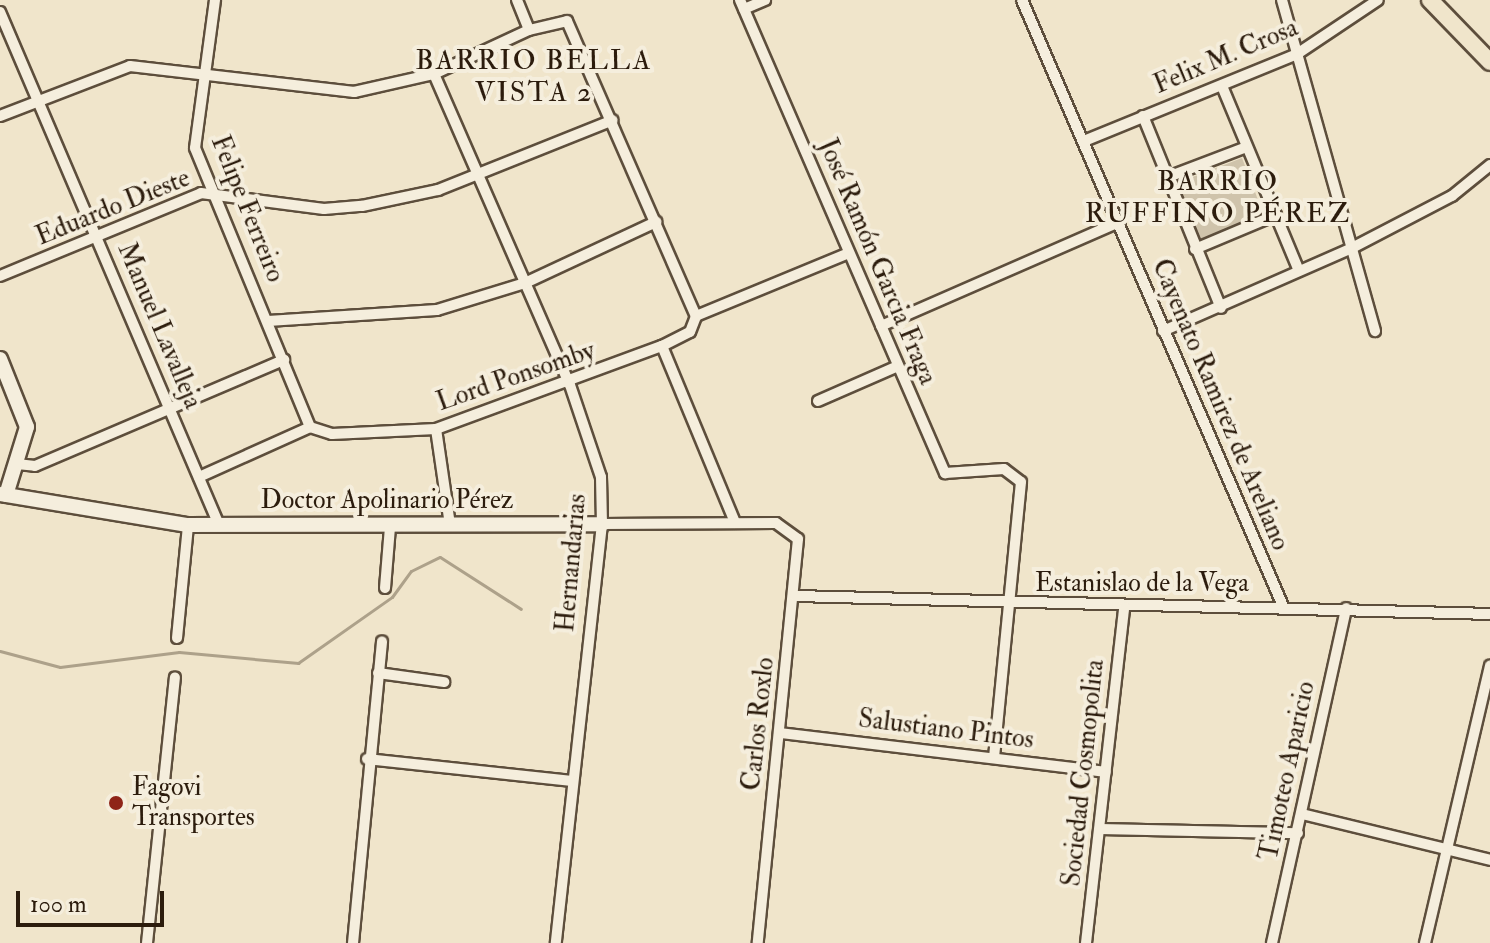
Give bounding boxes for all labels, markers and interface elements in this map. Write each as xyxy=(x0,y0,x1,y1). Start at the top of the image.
street label: Felix M. Crosa xyxy=(1149,13,1303,101)
district label: BARRIO BELLA VISTA 2 xyxy=(415,44,653,110)
street label: Felipe Ferreiro xyxy=(203,131,291,287)
street label: José Ramón Garcia Fraga xyxy=(811,134,943,390)
street label: Eduardo Dieste xyxy=(32,163,194,253)
district label: BARRIO RUFFINO PÉREZ xyxy=(1085,165,1351,231)
street label: Manuel Lavalleja xyxy=(110,238,208,414)
street label: Cayenato Ramirez de Areliano xyxy=(1144,255,1296,555)
street label: Lord Ponsomby xyxy=(433,335,599,419)
street label: Doctor Apolinario Pérez xyxy=(261,485,513,517)
street label: Hernandarias xyxy=(550,493,594,633)
street label: Estanislao de la Vega xyxy=(1035,568,1249,600)
street label: Carlos Roxlo xyxy=(736,656,782,792)
street label: Sociedad Cosmopolita xyxy=(1057,658,1111,888)
street label: Timoteo Aparicio xyxy=(1254,679,1322,863)
street label: Salustiano Pintos xyxy=(857,704,1035,756)
place label: Fagovi Transportes xyxy=(132,772,255,834)
marker: Fagovi Transportes xyxy=(107,794,125,812)
scale bar xyxy=(20,875,168,925)
text: 100 m xyxy=(30,889,87,920)

